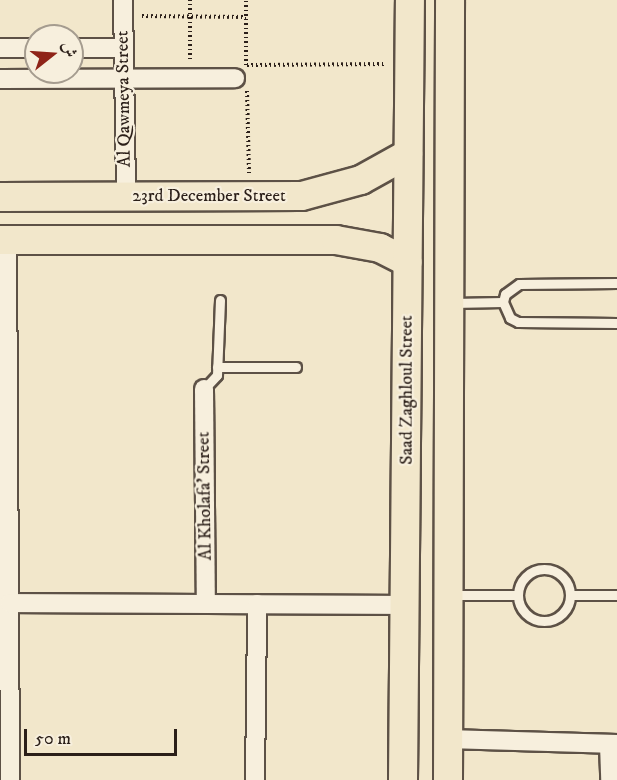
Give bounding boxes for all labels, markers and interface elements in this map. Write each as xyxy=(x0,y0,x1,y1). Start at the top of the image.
north arrow xyxy=(24,24,84,84)
street label: Al Qawmeya Street xyxy=(112,30,136,168)
text: ش xyxy=(57,39,81,60)
street label: 23rd December Street xyxy=(132,185,286,207)
street label: Saad Zaghloul Street xyxy=(396,315,418,465)
street label: Al Kholafa' Street xyxy=(193,431,217,561)
scale bar xyxy=(27,717,180,755)
text: 50 m xyxy=(35,728,71,750)

